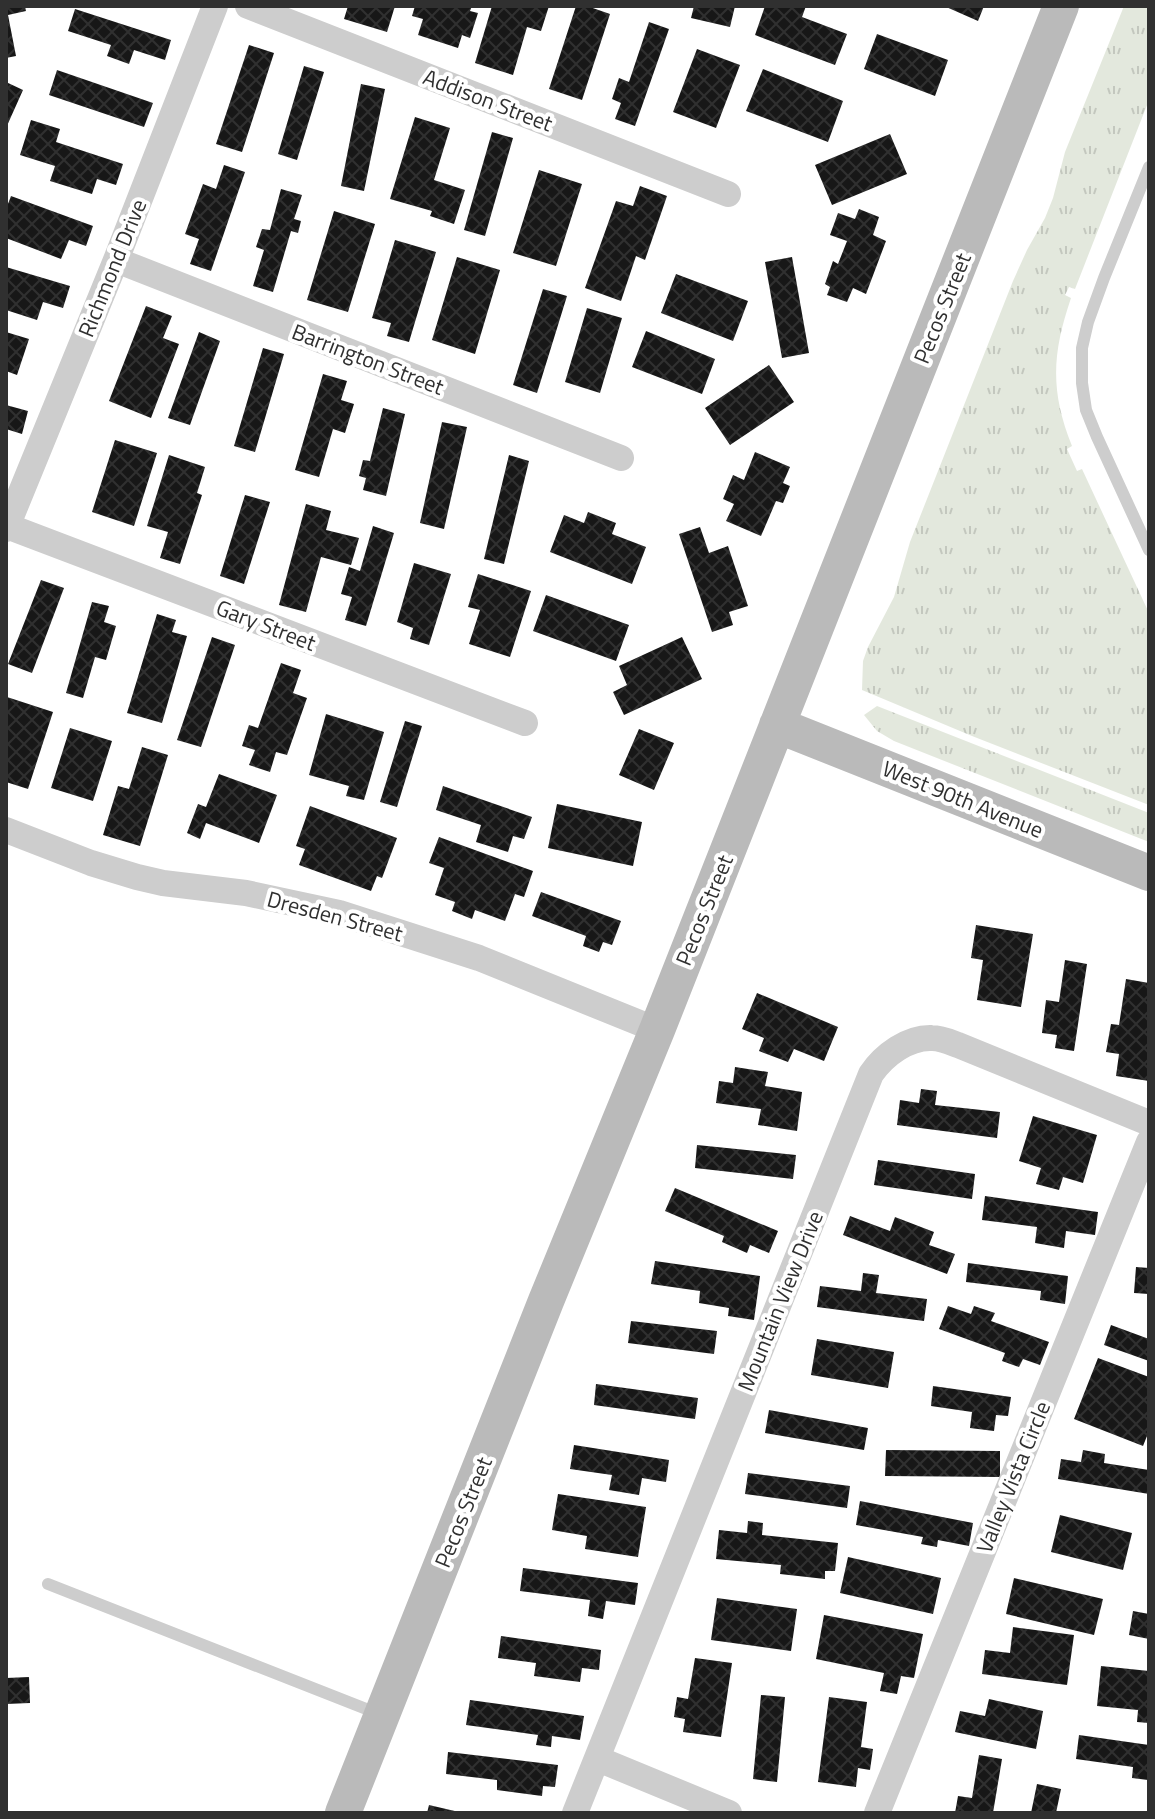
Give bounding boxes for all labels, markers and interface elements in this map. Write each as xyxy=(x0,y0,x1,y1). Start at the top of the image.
street label: Addison Street xyxy=(418,60,558,140)
street label: Richmond Drive xyxy=(69,194,155,342)
street label: Pecos Street xyxy=(904,247,980,369)
street label: Barrington Street xyxy=(287,314,449,404)
street label: Gary Street xyxy=(211,590,321,660)
street label: West 90th Avenue xyxy=(877,751,1049,847)
street label: Pecos Street xyxy=(666,849,742,971)
street label: Dresden Street xyxy=(263,882,407,950)
street label: Mountain View Drive xyxy=(728,1206,832,1396)
street label: Valley Vista Circle xyxy=(967,1396,1059,1558)
street label: Pecos Street xyxy=(425,1451,501,1573)

